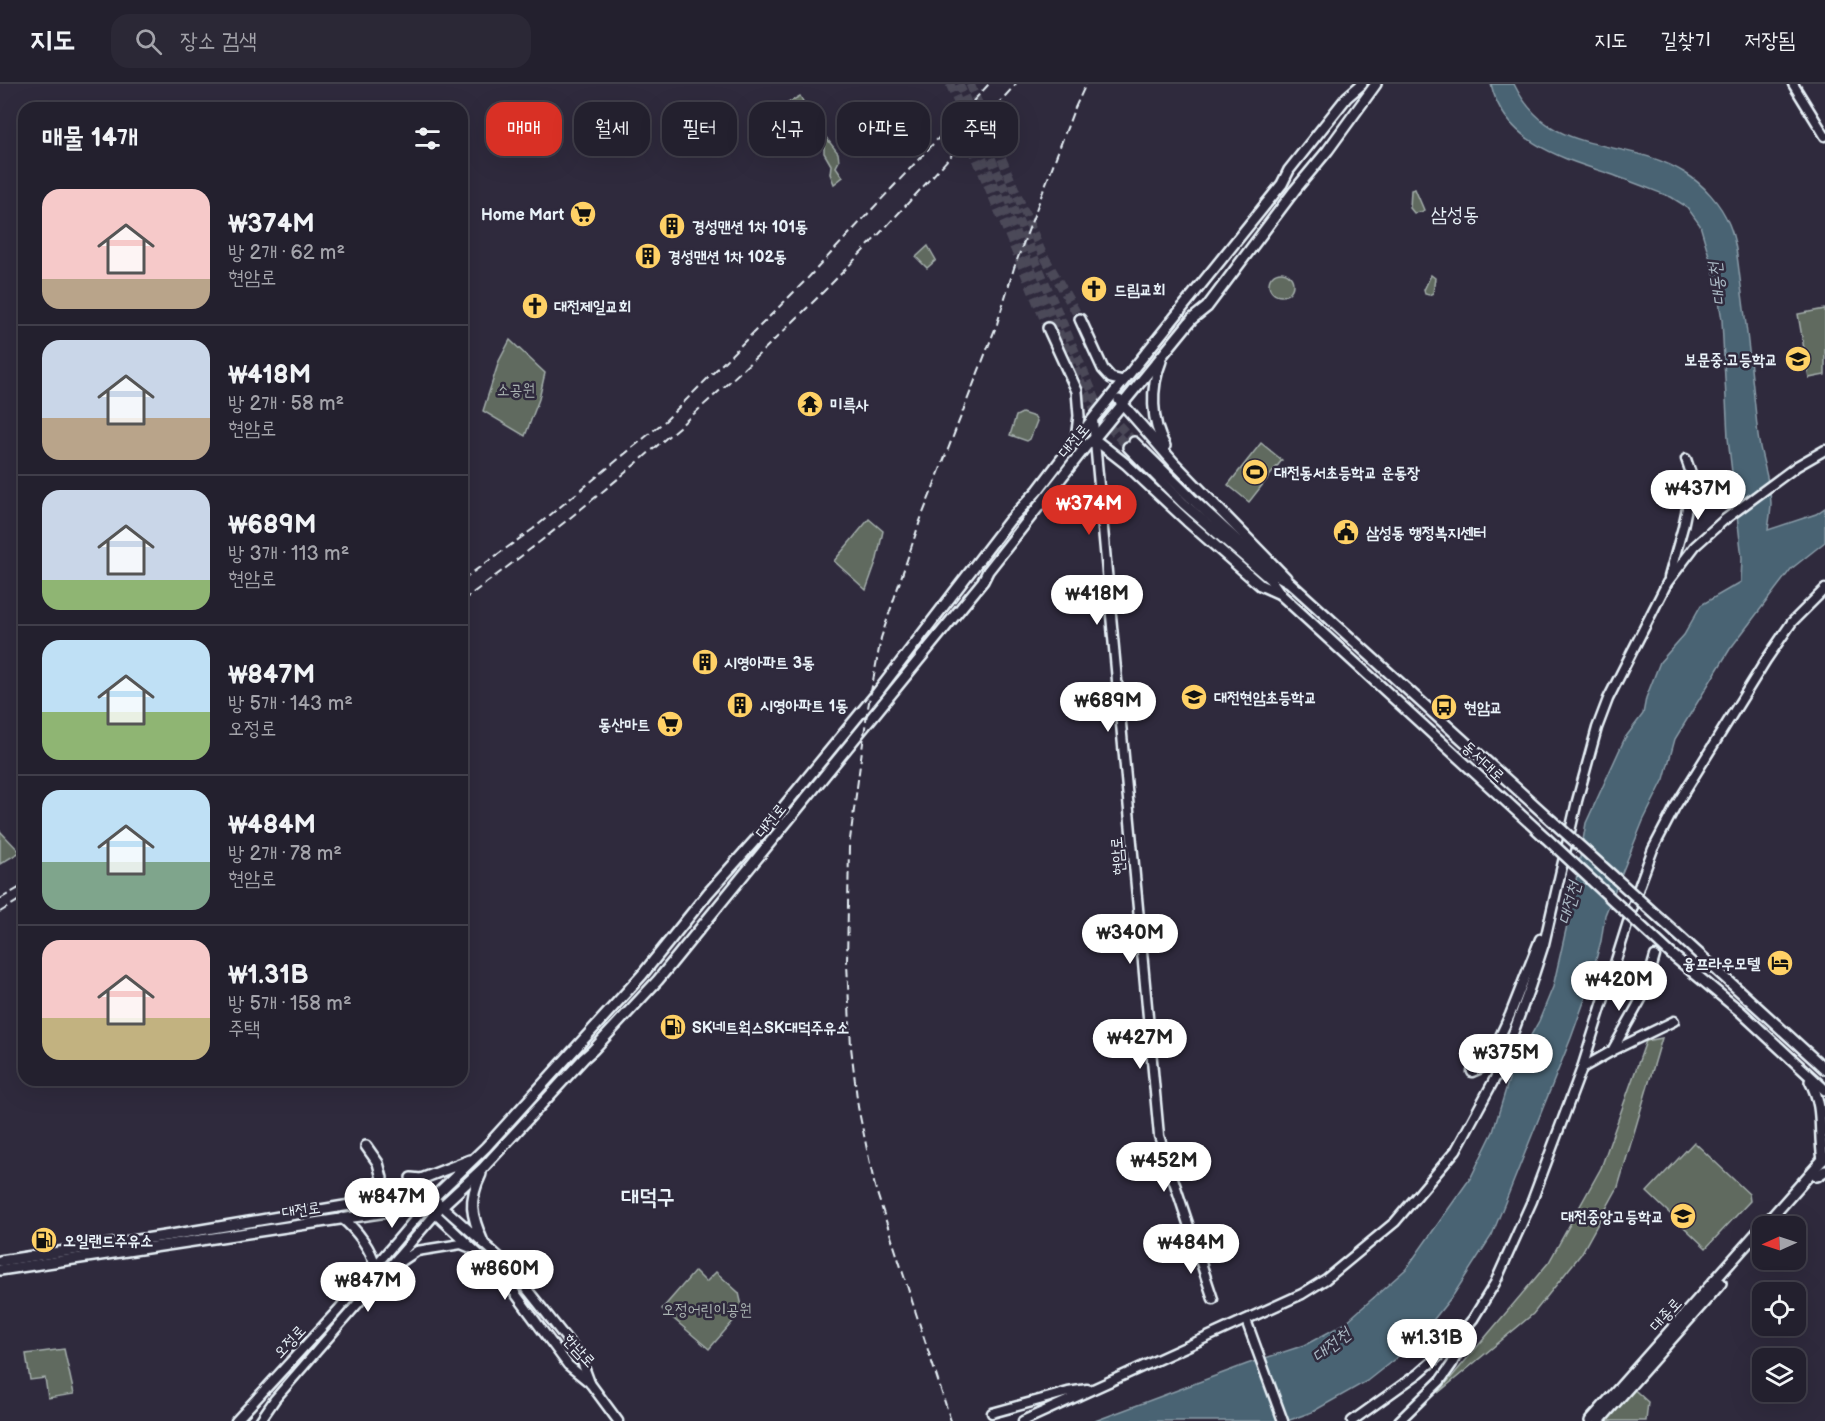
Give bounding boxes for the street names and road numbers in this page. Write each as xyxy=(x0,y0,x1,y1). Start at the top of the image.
street label: 대전로 xyxy=(1054,420,1094,462)
street label: 동서대로 xyxy=(1458,738,1508,787)
street label: 대전로 xyxy=(752,800,791,842)
street label: 현암로 xyxy=(1107,836,1130,876)
street label: 대전로 xyxy=(281,1198,322,1223)
street label: 대종로 xyxy=(1646,1294,1686,1336)
street label: 오정로 xyxy=(270,1321,310,1363)
street label: 한남로 xyxy=(559,1330,599,1372)

